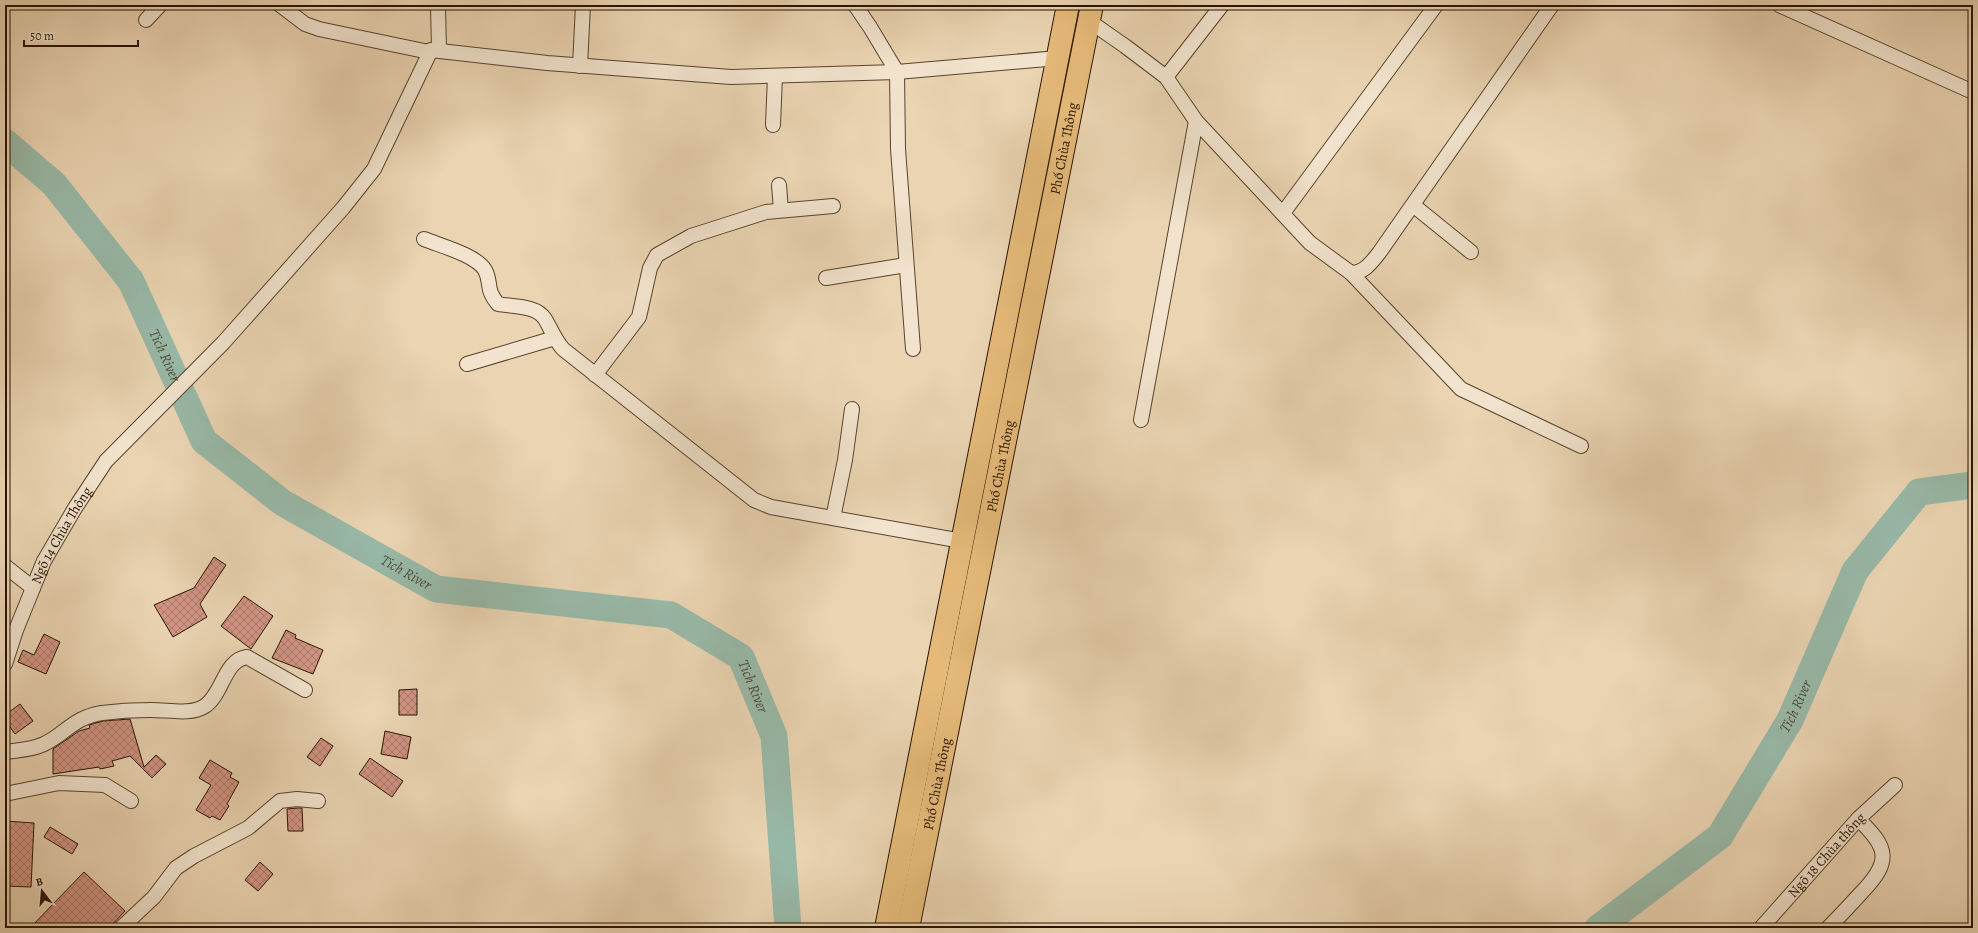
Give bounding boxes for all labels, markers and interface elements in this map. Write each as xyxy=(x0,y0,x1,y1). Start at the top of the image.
scale bar xyxy=(24,22,138,48)
text: 50 m xyxy=(30,28,54,44)
street label: Phố Chùa Thông xyxy=(1045,101,1082,196)
water label: Tich River xyxy=(144,326,186,385)
street label: Phố Chùa Thông xyxy=(982,418,1019,514)
street label: Ngõ 14 Chùa Thông xyxy=(26,483,96,587)
water label: Tich River xyxy=(377,550,436,595)
water label: Tich River xyxy=(733,657,774,717)
water label: Tich River xyxy=(1775,676,1817,736)
street label: Phố Chùa Thông xyxy=(918,736,955,832)
street label: Ngõ 18 Chùa thông xyxy=(1783,808,1869,901)
north arrow xyxy=(22,871,62,911)
text: B xyxy=(34,874,45,890)

